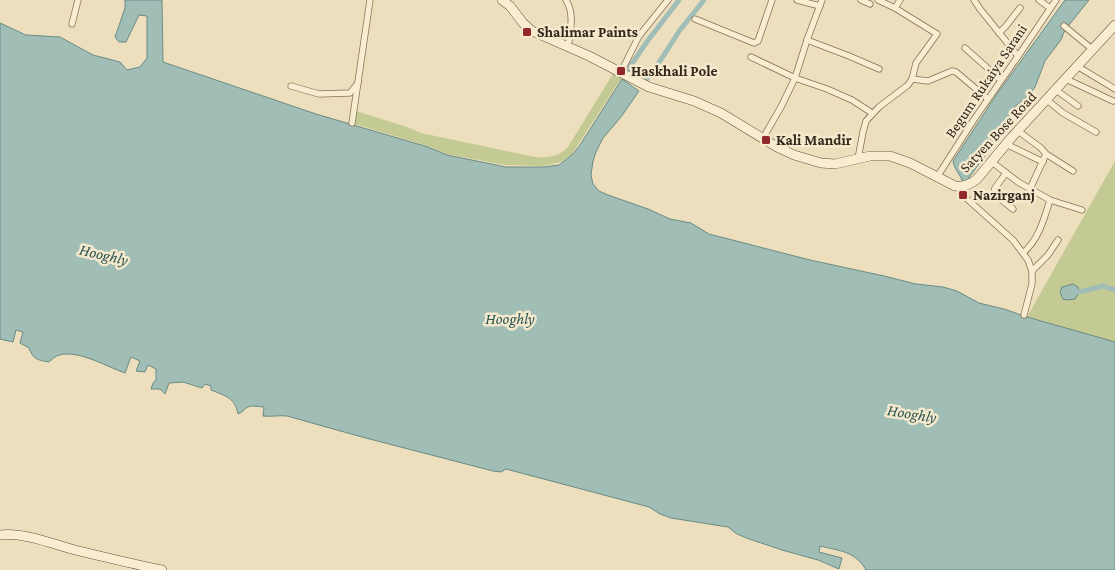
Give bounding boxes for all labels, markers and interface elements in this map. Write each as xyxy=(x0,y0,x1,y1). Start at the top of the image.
street label: Begum Rukaiya Sarani xyxy=(942,21,1031,141)
place label: Shalimar Paints xyxy=(537,24,638,40)
marker: Shalimar Paints xyxy=(521,26,533,38)
place label: Haskhali Pole xyxy=(631,63,718,79)
marker: Haskhali Pole xyxy=(615,65,627,77)
street label: Satyen Bose Road xyxy=(957,88,1040,176)
place label: Kali Mandir xyxy=(776,132,852,148)
marker: Kali Mandir xyxy=(760,134,772,146)
place label: Nazirganj xyxy=(973,187,1035,204)
marker: Nazirganj xyxy=(957,189,969,201)
water label: Hooghly xyxy=(78,241,130,269)
water label: Hooghly xyxy=(485,310,535,328)
water label: Hooghly xyxy=(886,401,938,427)

